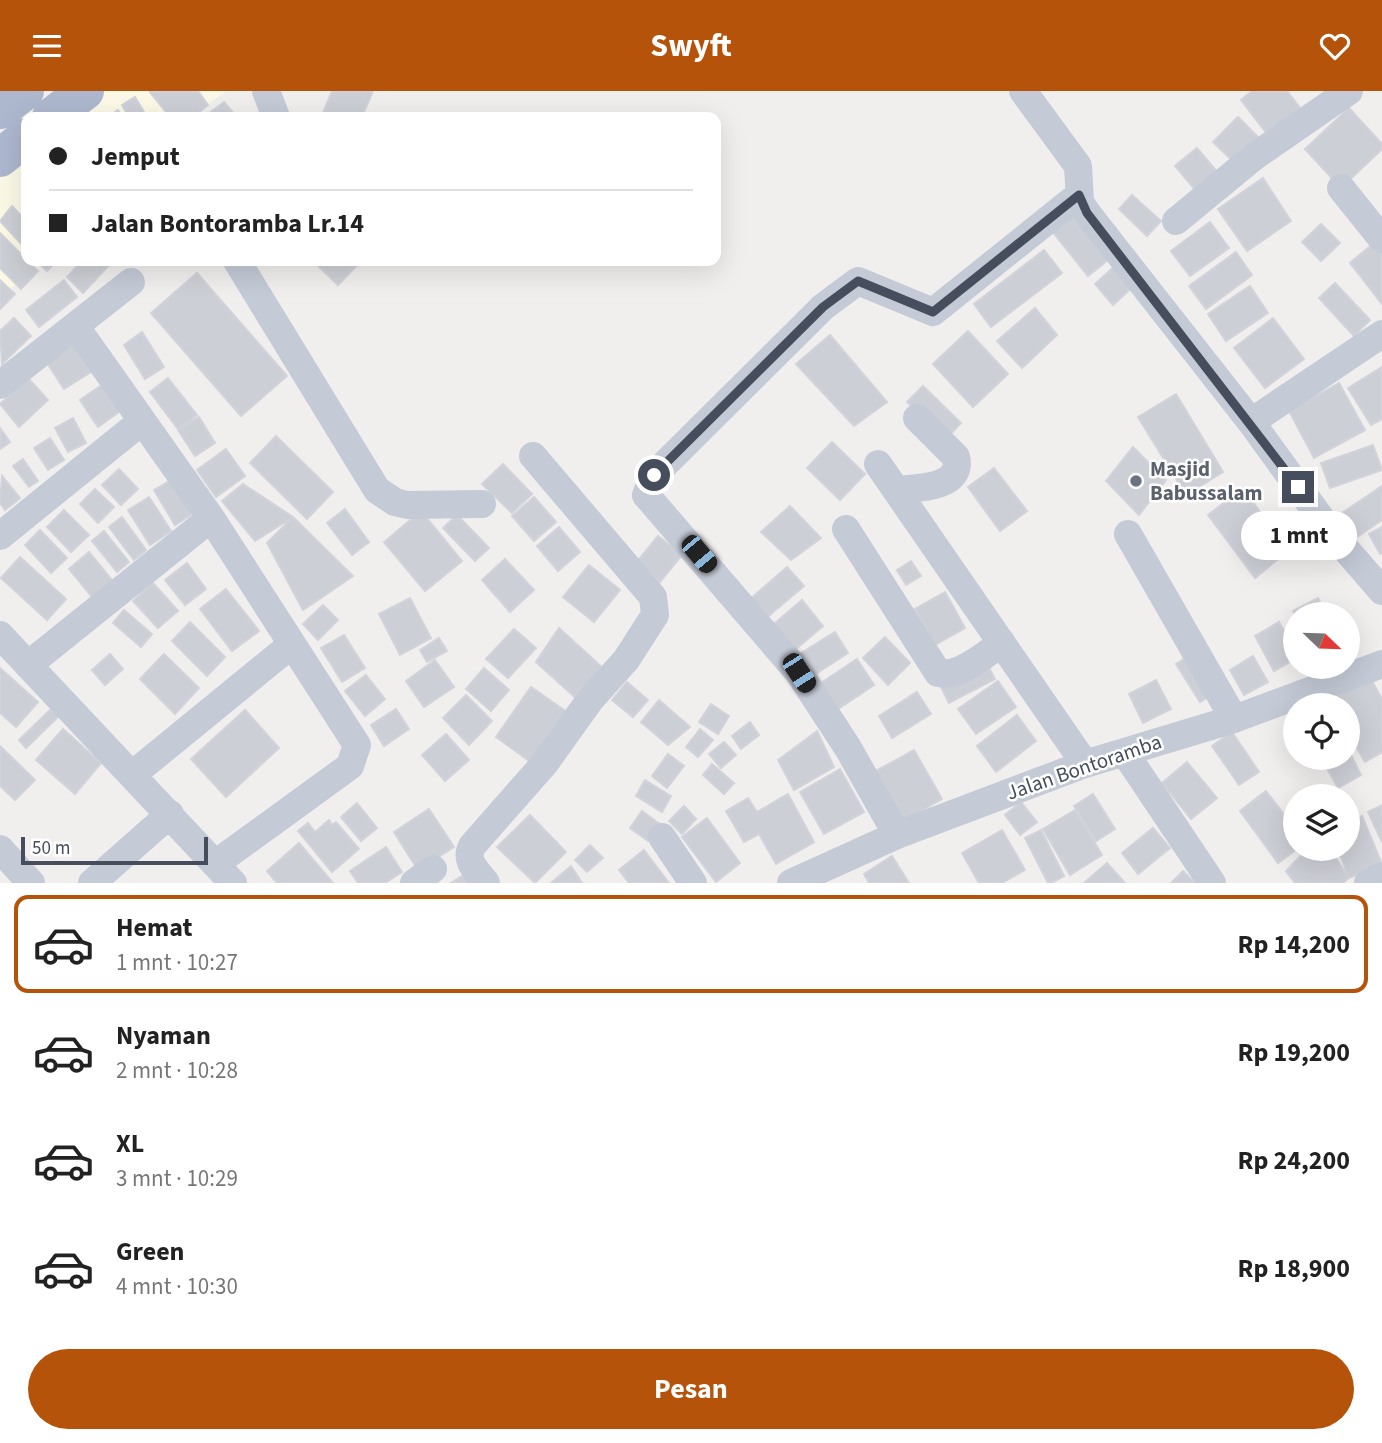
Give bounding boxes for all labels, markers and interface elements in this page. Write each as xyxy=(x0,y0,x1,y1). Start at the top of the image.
text: Swyft xyxy=(650,23,732,69)
icon: menu xyxy=(28,27,66,65)
icon: heart xyxy=(1316,27,1354,65)
text: Jemput xyxy=(91,138,180,175)
text: Jalan Bontoramba Lr.14 xyxy=(91,205,364,242)
place label: Masjid Babussalam xyxy=(1150,454,1262,508)
route start xyxy=(638,459,670,491)
route end xyxy=(1282,471,1314,503)
marker: Masjid Babussalam xyxy=(1128,473,1144,489)
callout: 1 mnt xyxy=(1240,511,1356,561)
text: 1 mnt xyxy=(1270,519,1328,552)
car xyxy=(678,531,721,577)
north arrow xyxy=(1283,602,1360,679)
map controls xyxy=(1283,602,1360,861)
car xyxy=(779,650,820,696)
button: locate xyxy=(1283,693,1360,770)
street label: Jalan Bontoramba xyxy=(1002,726,1166,808)
button: layers xyxy=(1283,784,1360,861)
scale bar xyxy=(21,834,208,866)
text: 50 m xyxy=(32,835,70,862)
text: Hemat xyxy=(116,909,192,946)
icon: car xyxy=(32,913,95,976)
text: Rp 14,200 xyxy=(1238,926,1350,963)
text: 1 mnt · 10:27 xyxy=(116,946,238,979)
text: Nyaman xyxy=(116,1017,211,1054)
icon: car xyxy=(32,1021,95,1084)
text: Rp 19,200 xyxy=(1238,1034,1350,1071)
text: 2 mnt · 10:28 xyxy=(116,1054,238,1087)
text: XL xyxy=(116,1125,144,1162)
icon: car xyxy=(32,1129,95,1192)
text: Rp 24,200 xyxy=(1238,1142,1350,1179)
text: 3 mnt · 10:29 xyxy=(116,1162,238,1195)
text: Green xyxy=(116,1233,184,1270)
icon: car xyxy=(32,1237,95,1300)
text: Rp 18,900 xyxy=(1238,1250,1350,1287)
text: 4 mnt · 10:30 xyxy=(116,1270,238,1303)
button: Pesan xyxy=(28,1349,1354,1429)

